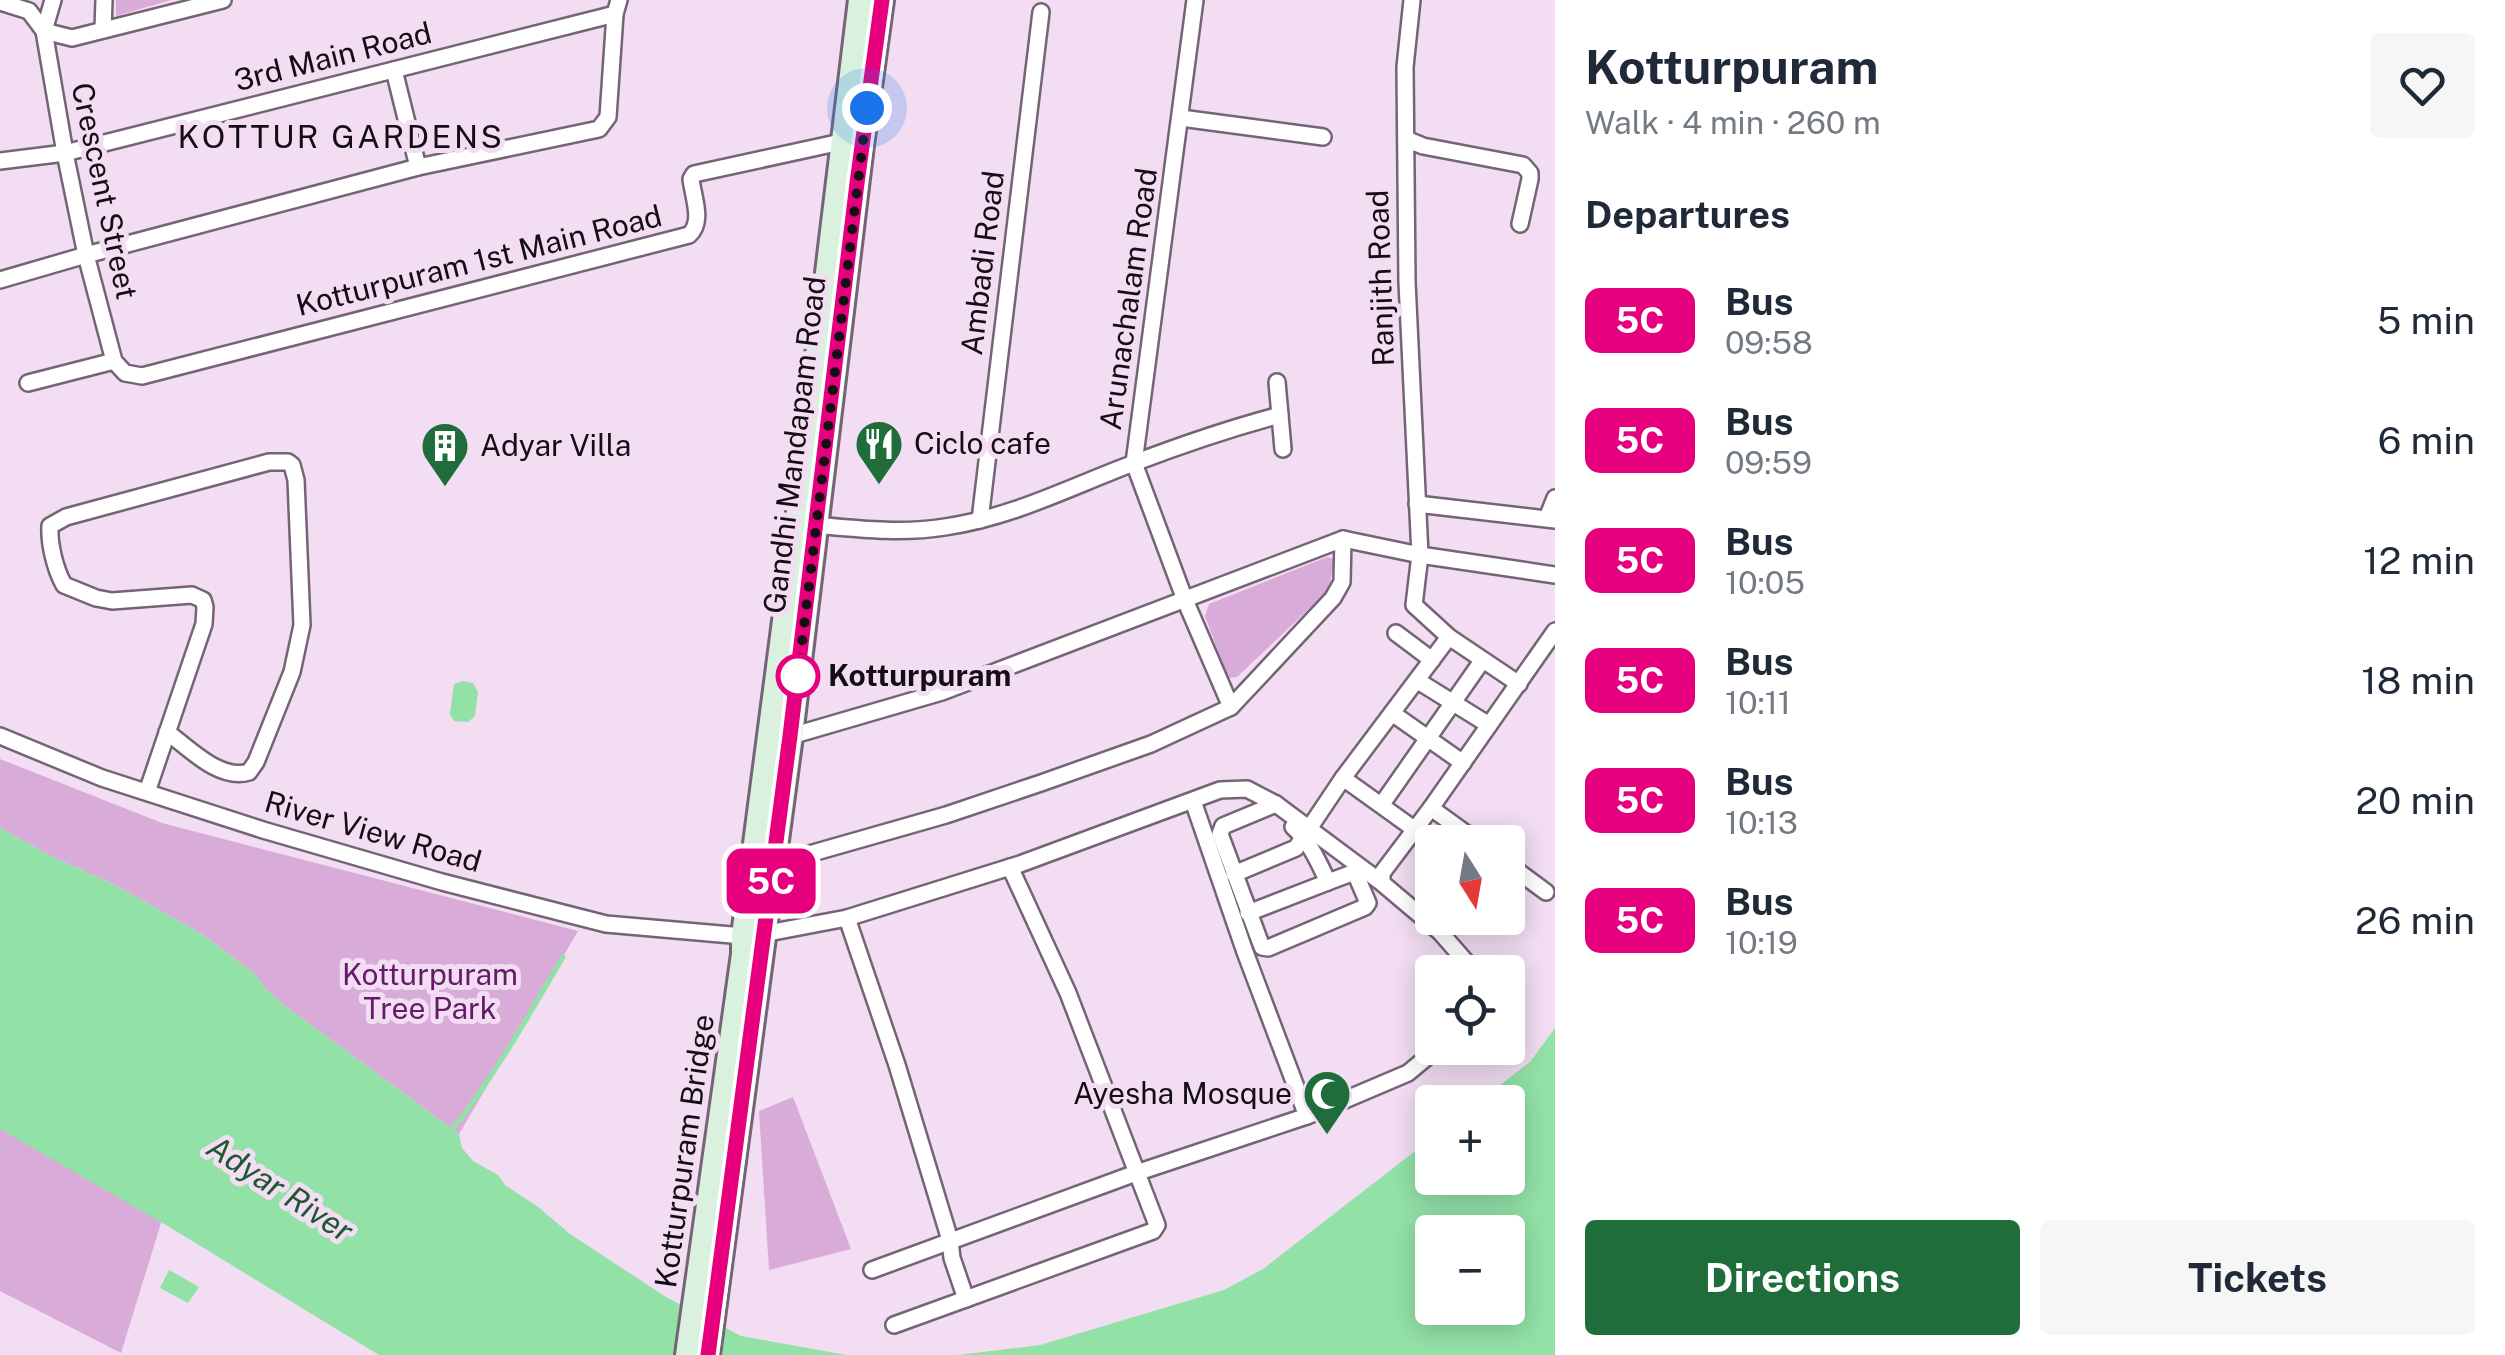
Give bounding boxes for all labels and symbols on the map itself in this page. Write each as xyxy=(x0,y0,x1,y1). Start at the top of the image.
street label: 3rd Main Road xyxy=(230,14,435,98)
street label: Crescent Street xyxy=(64,79,146,302)
your location xyxy=(842,83,892,133)
district label: KOTTUR GARDENS xyxy=(177,118,505,155)
street label: Arunachalam Road xyxy=(1092,166,1164,432)
street label: Ambadi Road xyxy=(953,169,1011,357)
street label: Ranjith Road xyxy=(1359,189,1401,367)
street label: Kotturpuram 1st Main Road xyxy=(292,197,665,323)
street label: Gandhi Mandapam Road xyxy=(755,274,833,616)
restaurant icon: Ciclo cafe xyxy=(853,418,905,486)
building icon: Adyar Villa xyxy=(419,420,471,488)
place label: Ciclo cafe xyxy=(914,425,1051,461)
place label: Adyar Villa xyxy=(480,427,631,463)
marker: Kotturpuram xyxy=(777,655,819,697)
place label: Kotturpuram xyxy=(828,657,1011,693)
street label: River View Road xyxy=(261,783,486,879)
north arrow xyxy=(1415,825,1525,935)
line badge: 5C xyxy=(726,848,816,914)
park label: Kotturpuram Tree Park xyxy=(342,956,518,1026)
street label: Kotturpuram Bridge xyxy=(647,1012,721,1290)
mosque icon: Ayesha Mosque xyxy=(1301,1068,1353,1136)
place label: Ayesha Mosque xyxy=(1073,1075,1292,1111)
water label: Adyar River xyxy=(201,1128,361,1250)

